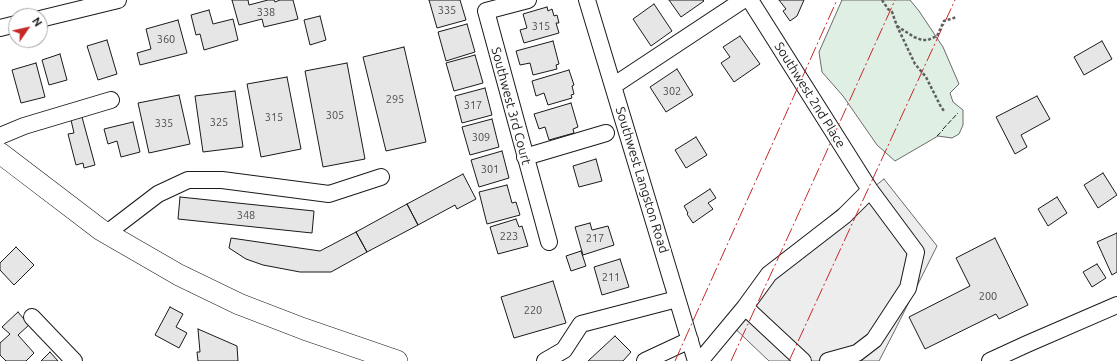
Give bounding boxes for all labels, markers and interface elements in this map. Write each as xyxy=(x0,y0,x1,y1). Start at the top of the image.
house number: 335 xyxy=(438,3,456,17)
house number: 338 xyxy=(257,5,275,19)
north arrow xyxy=(8,8,48,48)
text: N xyxy=(30,15,44,29)
house number: 315 xyxy=(532,19,550,33)
house number: 360 xyxy=(157,32,175,46)
street label: Southwest 2nd Place xyxy=(771,39,849,151)
street label: Southwest 3rd Court xyxy=(488,45,534,167)
house number: 302 xyxy=(663,84,681,98)
house number: 295 xyxy=(386,92,404,106)
house number: 317 xyxy=(464,98,482,112)
street label: Southwest Langston Road xyxy=(612,105,672,255)
house number: 305 xyxy=(326,108,344,122)
house number: 315 xyxy=(265,110,283,124)
house number: 325 xyxy=(210,115,228,129)
house number: 335 xyxy=(155,116,173,130)
house number: 309 xyxy=(472,130,490,144)
house number: 301 xyxy=(481,162,499,176)
house number: 348 xyxy=(237,208,255,222)
house number: 223 xyxy=(500,229,518,243)
house number: 217 xyxy=(586,231,604,245)
house number: 211 xyxy=(602,270,620,284)
house number: 200 xyxy=(979,289,997,303)
house number: 220 xyxy=(524,303,542,317)

